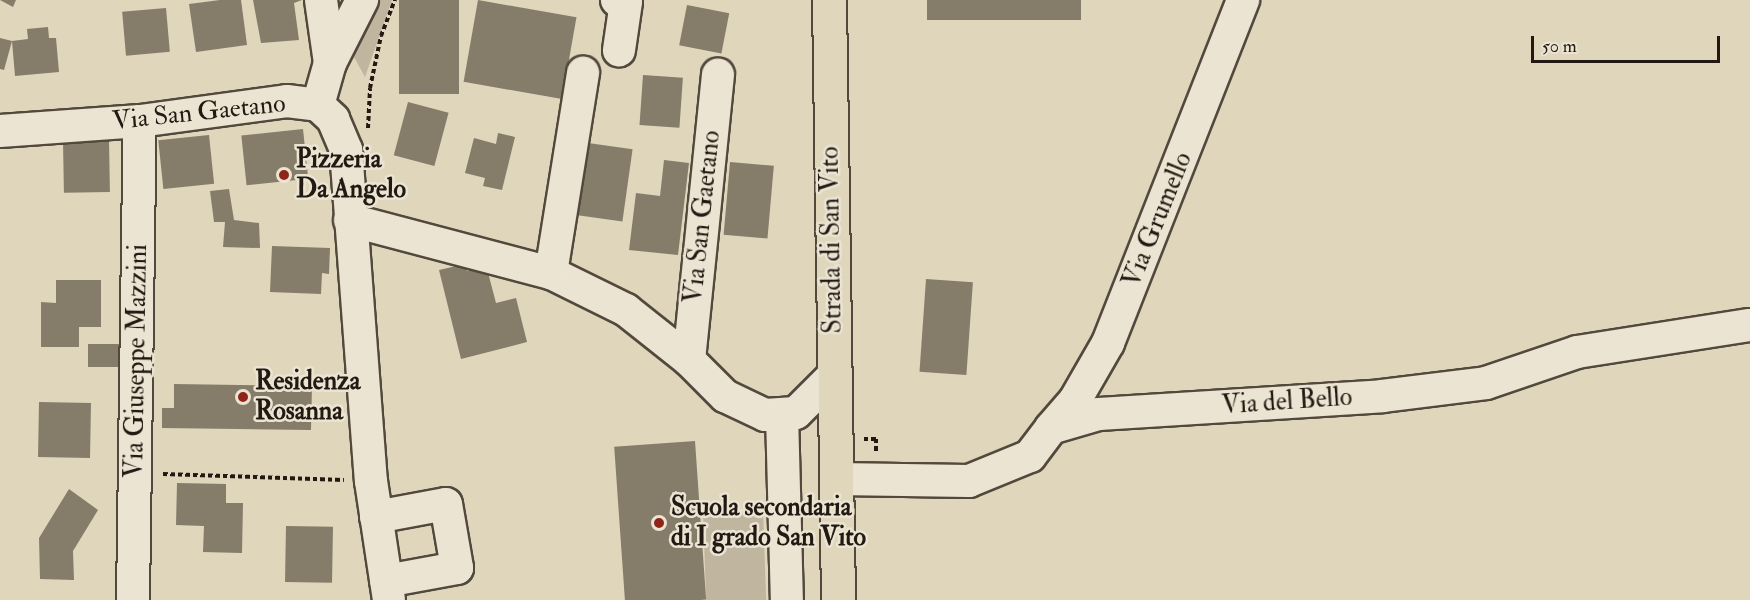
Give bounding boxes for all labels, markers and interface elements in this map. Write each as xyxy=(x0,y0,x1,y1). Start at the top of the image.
scale bar xyxy=(1534,24,1723,62)
text: 50 m xyxy=(1542,35,1577,58)
street label: Via San Gaetano xyxy=(111,88,287,138)
street label: Via San Gaetano xyxy=(678,129,728,305)
place label: Pizzeria Da Angelo xyxy=(296,144,406,206)
street label: Strada di San Vito xyxy=(815,146,849,334)
street label: Via Grumello xyxy=(1117,148,1199,292)
marker: Pizzeria Da Angelo xyxy=(277,168,291,182)
street label: Via Giuseppe Mazzini xyxy=(119,244,155,478)
place label: Residenza Rosanna xyxy=(255,366,360,428)
street label: Via del Bello xyxy=(1221,382,1353,422)
marker: Residenza Rosanna xyxy=(236,390,250,404)
place label: Scuola secondaria di I grado San Vito xyxy=(671,492,866,554)
marker: Scuola secondaria di I grado San Vito xyxy=(652,516,666,530)

